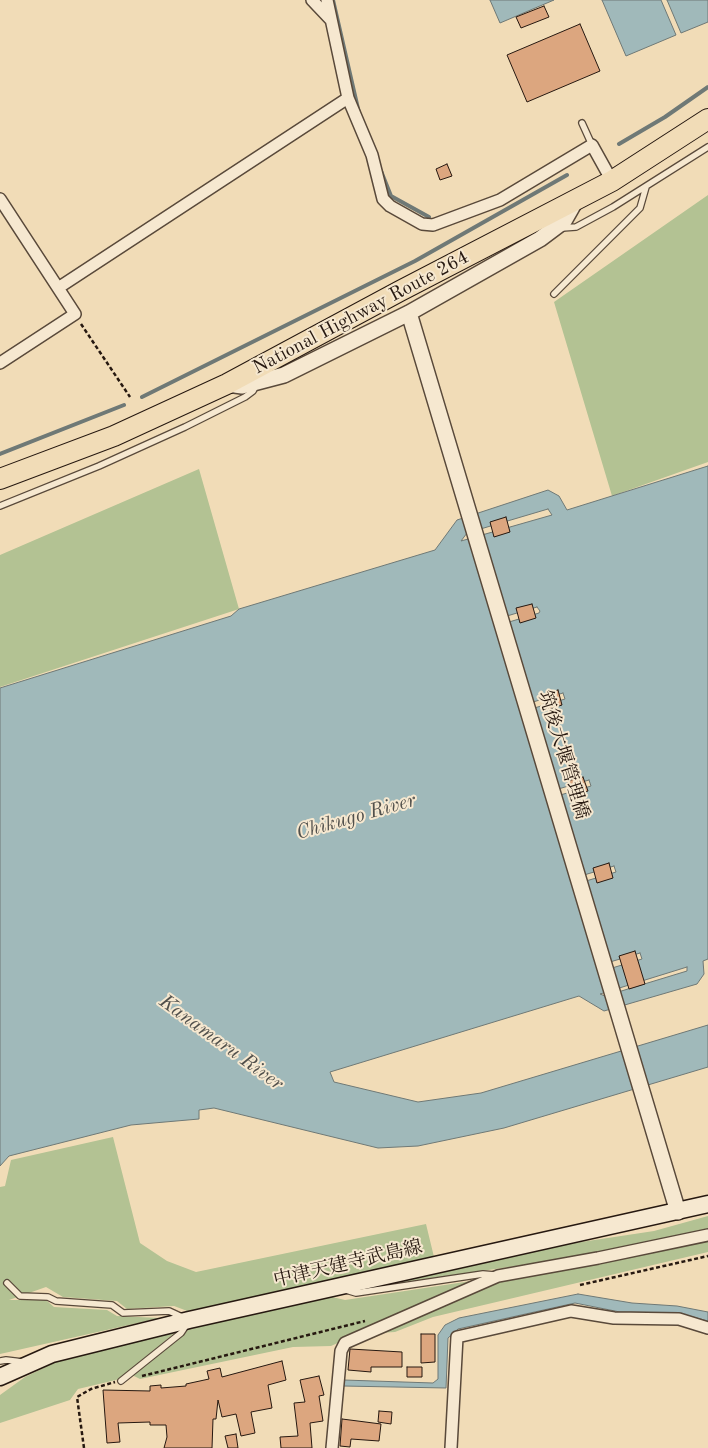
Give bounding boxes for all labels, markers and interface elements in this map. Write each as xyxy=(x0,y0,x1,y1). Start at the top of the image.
street label: National Highway Route 264 xyxy=(249,246,473,380)
street label: 筑後大堰管理橋 xyxy=(533,688,593,822)
water label: Chikugo River xyxy=(293,788,419,846)
water label: Kanamaru River xyxy=(154,990,288,1096)
street label: 中津天建寺武島線 xyxy=(271,1236,425,1292)

